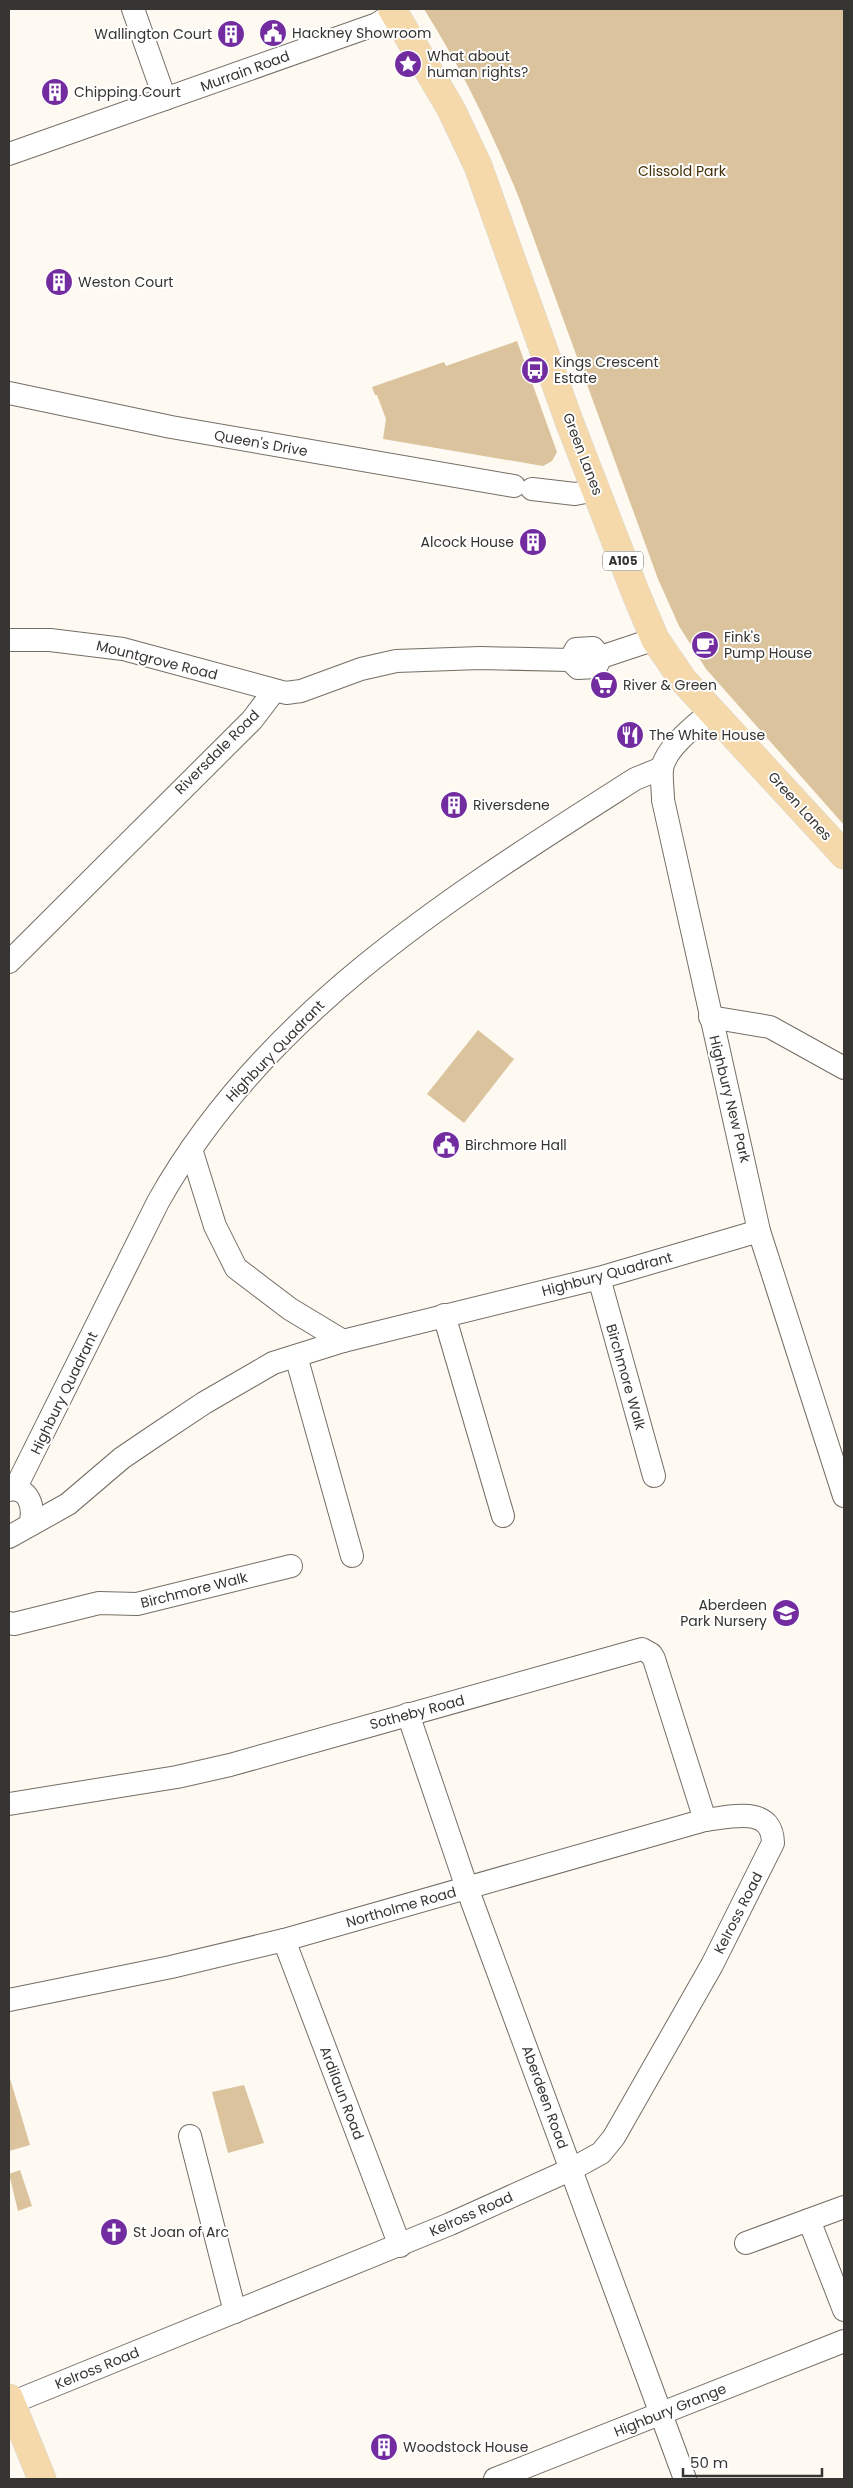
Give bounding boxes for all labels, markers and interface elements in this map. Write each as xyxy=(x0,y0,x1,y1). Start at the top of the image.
public building icon: Hackney Showroom xyxy=(258,18,288,48)
building icon: Wallington Court xyxy=(216,19,246,49)
place label: Hackney Showroom xyxy=(292,23,431,43)
place label: Wallington Court xyxy=(94,24,212,44)
street label: Murrain Road xyxy=(198,46,292,96)
place label: What about human rights? xyxy=(427,46,528,82)
place icon: What about human rights? xyxy=(393,49,423,79)
building icon: Chipping Court xyxy=(40,77,70,107)
place label: Chipping Court xyxy=(74,82,181,102)
park label: Clissold Park xyxy=(638,161,727,181)
building icon: Weston Court xyxy=(44,267,74,297)
place label: Weston Court xyxy=(78,272,173,292)
place label: Kings Crescent Estate xyxy=(554,352,659,388)
bus stop icon: Kings Crescent Estate xyxy=(520,355,550,385)
street label: Green Lanes xyxy=(558,410,608,498)
street label: Queen's Drive xyxy=(213,425,310,461)
building icon: Alcock House xyxy=(518,527,548,557)
place label: Alcock House xyxy=(421,532,514,552)
road number: A105 xyxy=(603,552,643,570)
place label: Fink's Pump House xyxy=(724,627,813,663)
cafe icon: Fink's Pump House xyxy=(690,630,720,660)
street label: Mountgrove Road xyxy=(94,635,220,685)
supermarket icon: River & Green xyxy=(589,670,619,700)
place label: River & Green xyxy=(623,675,717,695)
street label: Riversdale Road xyxy=(170,705,264,799)
restaurant icon: The White House xyxy=(615,720,645,750)
place label: The White House xyxy=(649,725,765,745)
street label: Green Lanes xyxy=(764,767,836,845)
building icon: Riversdene xyxy=(439,790,469,820)
place label: Riversdene xyxy=(473,795,550,815)
street label: Highbury Quadrant xyxy=(221,996,329,1106)
street label: Highbury New Park xyxy=(705,1033,756,1166)
public building icon: Birchmore Hall xyxy=(431,1130,461,1160)
place label: Birchmore Hall xyxy=(465,1135,567,1155)
street label: Highbury Quadrant xyxy=(539,1247,675,1301)
street label: Birchmore Walk xyxy=(601,1322,651,1433)
street label: Highbury Quadrant xyxy=(26,1328,102,1458)
street label: Birchmore Walk xyxy=(138,1567,250,1613)
place label: Aberdeen Park Nursery xyxy=(680,1595,767,1631)
school or university icon: Aberdeen Park Nursery xyxy=(771,1598,801,1628)
street label: Sotheby Road xyxy=(367,1690,467,1734)
street label: Kelross Road xyxy=(709,1869,767,1957)
street label: Northolme Road xyxy=(344,1882,458,1932)
street label: Aberdeen Road xyxy=(517,2042,573,2152)
street label: Ardilaun Road xyxy=(315,2043,369,2143)
street label: Kelross Road xyxy=(426,2187,516,2241)
church icon: St Joan of Arc xyxy=(99,2217,129,2247)
place label: St Joan of Arc xyxy=(133,2222,229,2242)
street label: Kelross Road xyxy=(52,2342,142,2394)
street label: Highbury Grange xyxy=(611,2378,729,2442)
building icon: Woodstock House xyxy=(369,2432,399,2462)
place label: Woodstock House xyxy=(403,2437,529,2457)
scale bar xyxy=(683,2446,822,2478)
text: 50 m xyxy=(690,2452,728,2473)

